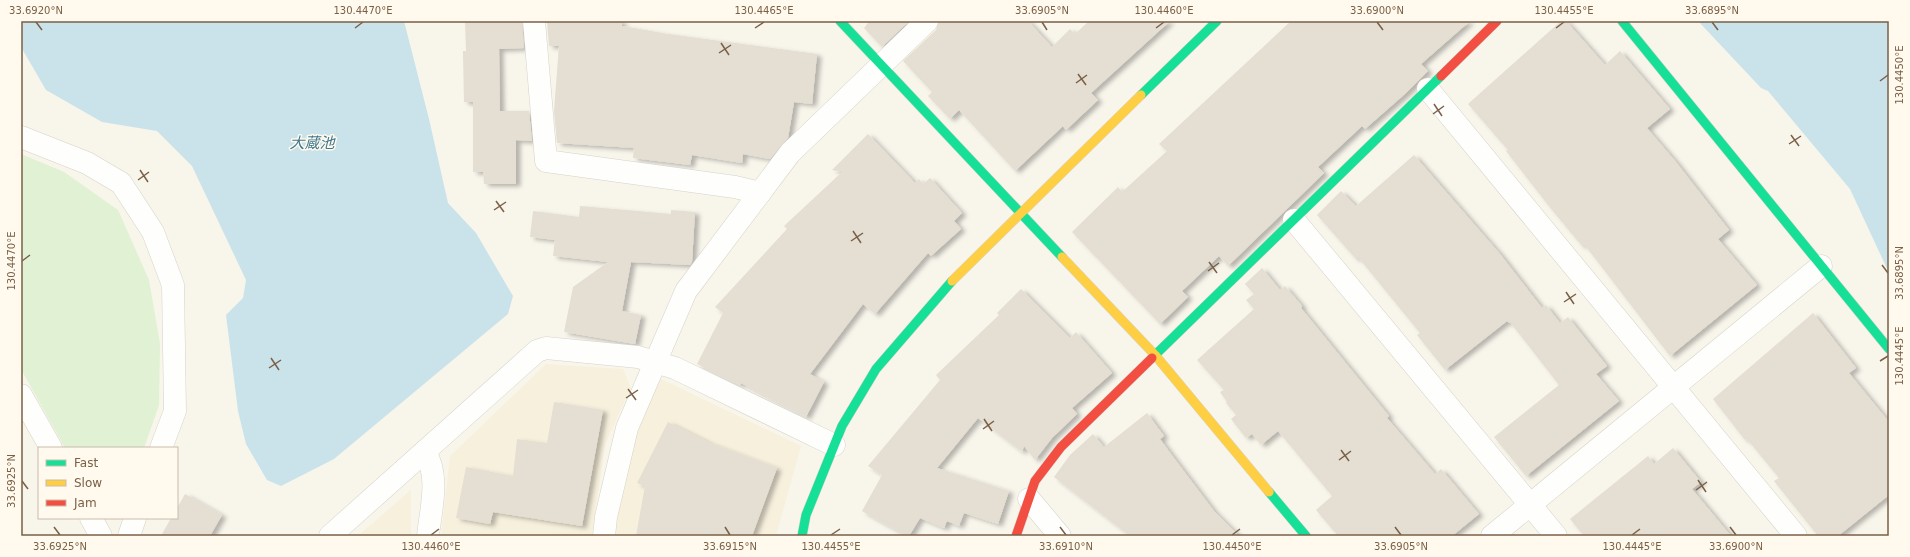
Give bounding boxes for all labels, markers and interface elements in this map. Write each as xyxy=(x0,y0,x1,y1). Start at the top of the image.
text: 33.6920°N xyxy=(9,5,63,16)
text: 130.4470°E xyxy=(333,5,393,16)
text: 130.4465°E xyxy=(734,5,794,16)
text: 33.6905°N xyxy=(1015,5,1069,16)
text: 130.4460°E xyxy=(1134,5,1194,16)
text: 33.6900°N xyxy=(1350,5,1404,16)
text: 130.4455°E xyxy=(1534,5,1594,16)
text: 33.6895°N xyxy=(1685,5,1739,16)
text: 130.4450°E xyxy=(1894,45,1905,105)
water label: 大蔵池 xyxy=(289,134,336,152)
text: 130.4470°E xyxy=(6,231,17,291)
text: 33.6895°N xyxy=(1894,246,1905,300)
text: 130.4445°E xyxy=(1894,326,1905,386)
legend xyxy=(38,447,178,519)
text: 33.6925°N xyxy=(6,454,17,508)
text: Fast xyxy=(74,456,98,470)
text: Slow xyxy=(74,476,102,490)
text: Jam xyxy=(73,496,97,510)
text: 33.6925°N xyxy=(33,541,87,552)
text: 130.4460°E xyxy=(401,541,461,552)
text: 33.6915°N xyxy=(703,541,757,552)
text: 130.4455°E xyxy=(801,541,861,552)
text: 33.6910°N xyxy=(1039,541,1093,552)
text: 130.4450°E xyxy=(1202,541,1262,552)
text: 33.6905°N xyxy=(1374,541,1428,552)
text: 130.4445°E xyxy=(1602,541,1662,552)
text: 33.6900°N xyxy=(1709,541,1763,552)

